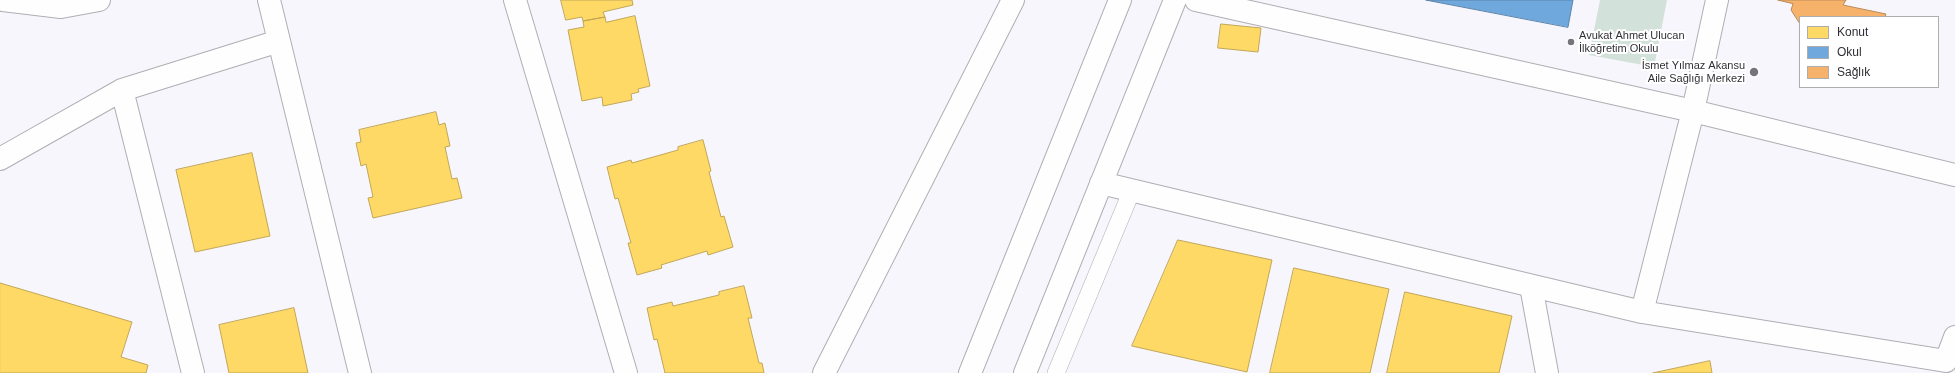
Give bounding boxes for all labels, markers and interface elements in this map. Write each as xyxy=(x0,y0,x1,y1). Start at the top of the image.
legend xyxy=(1799,16,1939,88)
text: Konut xyxy=(1837,25,1868,39)
place label: Avukat Ahmet Ulucan İlköğretim Okulu xyxy=(1579,29,1685,55)
marker: Avukat Ahmet Ulucan İlköğretim Okulu xyxy=(1566,37,1576,47)
text: Okul xyxy=(1837,45,1862,59)
place label: İsmet Yılmaz Akansu Aile Sağlığı Merkezi xyxy=(1642,59,1745,85)
text: Sağlık xyxy=(1837,65,1870,79)
marker: İsmet Yılmaz Akansu Aile Sağlığı Merkezi xyxy=(1748,66,1760,78)

